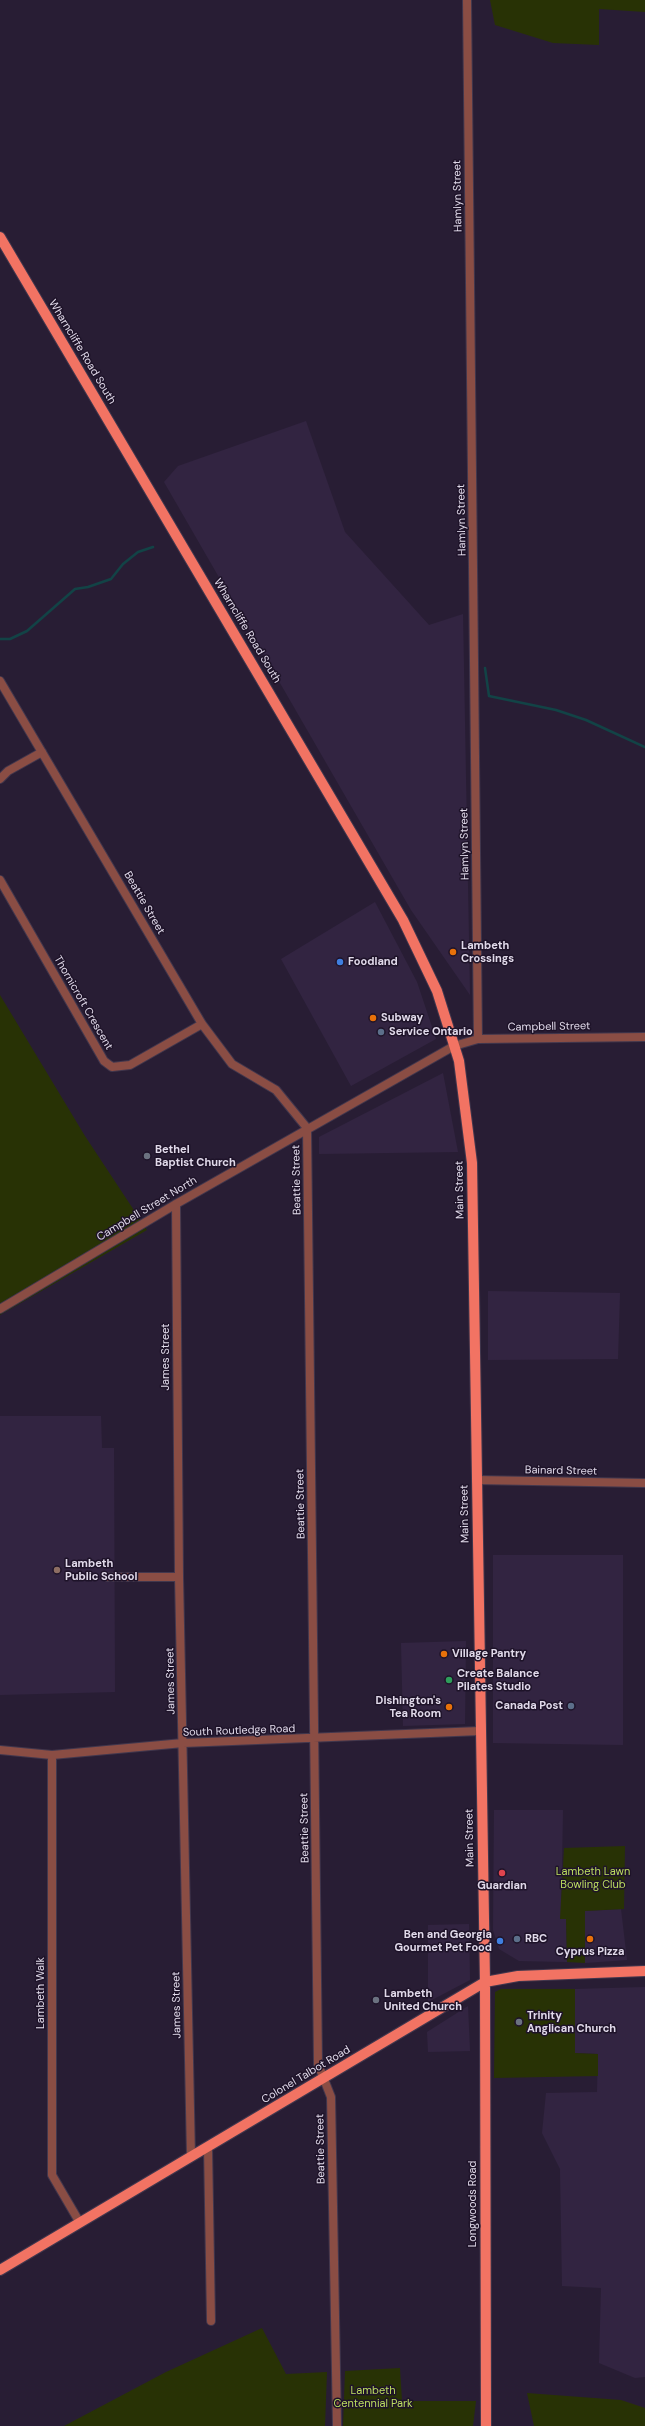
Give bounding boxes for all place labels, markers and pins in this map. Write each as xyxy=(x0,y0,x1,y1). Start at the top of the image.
place label: Lambeth Crossings xyxy=(461,939,514,965)
marker: Lambeth Crossings xyxy=(448,947,458,957)
place label: Foodland xyxy=(348,955,398,969)
marker: Foodland xyxy=(335,957,345,967)
place label: Subway xyxy=(381,1011,423,1025)
marker: Subway xyxy=(368,1013,378,1023)
place label: Service Ontario xyxy=(389,1025,473,1039)
marker: Service Ontario xyxy=(376,1027,386,1037)
place label: Bethel Baptist Church xyxy=(155,1143,236,1169)
marker: Bethel Baptist Church xyxy=(142,1151,152,1161)
place label: Lambeth Public School xyxy=(65,1557,137,1583)
marker: Lambeth Public School xyxy=(52,1565,62,1575)
place label: Village Pantry xyxy=(452,1647,526,1661)
marker: Village Pantry xyxy=(439,1649,449,1659)
place label: Create Balance Pilates Studio xyxy=(457,1667,539,1693)
marker: Create Balance Pilates Studio xyxy=(444,1675,454,1685)
place label: Dishington's Tea Room xyxy=(376,1694,441,1720)
place label: Canada Post xyxy=(495,1699,563,1713)
marker: Canada Post xyxy=(566,1701,576,1711)
marker: Dishington's Tea Room xyxy=(444,1702,454,1712)
marker: Guardian xyxy=(497,1868,507,1878)
place label: Guardian xyxy=(477,1879,527,1893)
place label: Ben and Georgia Gourmet Pet Food xyxy=(394,1928,492,1954)
place label: RBC xyxy=(525,1932,547,1946)
marker: RBC xyxy=(512,1934,522,1944)
marker: Cyprus Pizza xyxy=(585,1934,595,1944)
marker: Ben and Georgia Gourmet Pet Food xyxy=(495,1936,505,1946)
place label: Cyprus Pizza xyxy=(556,1945,624,1959)
place label: Lambeth United Church xyxy=(384,1987,462,2013)
marker: Lambeth United Church xyxy=(371,1995,381,2005)
place label: Trinity Anglican Church xyxy=(527,2009,616,2035)
marker: Trinity Anglican Church xyxy=(514,2017,524,2027)

